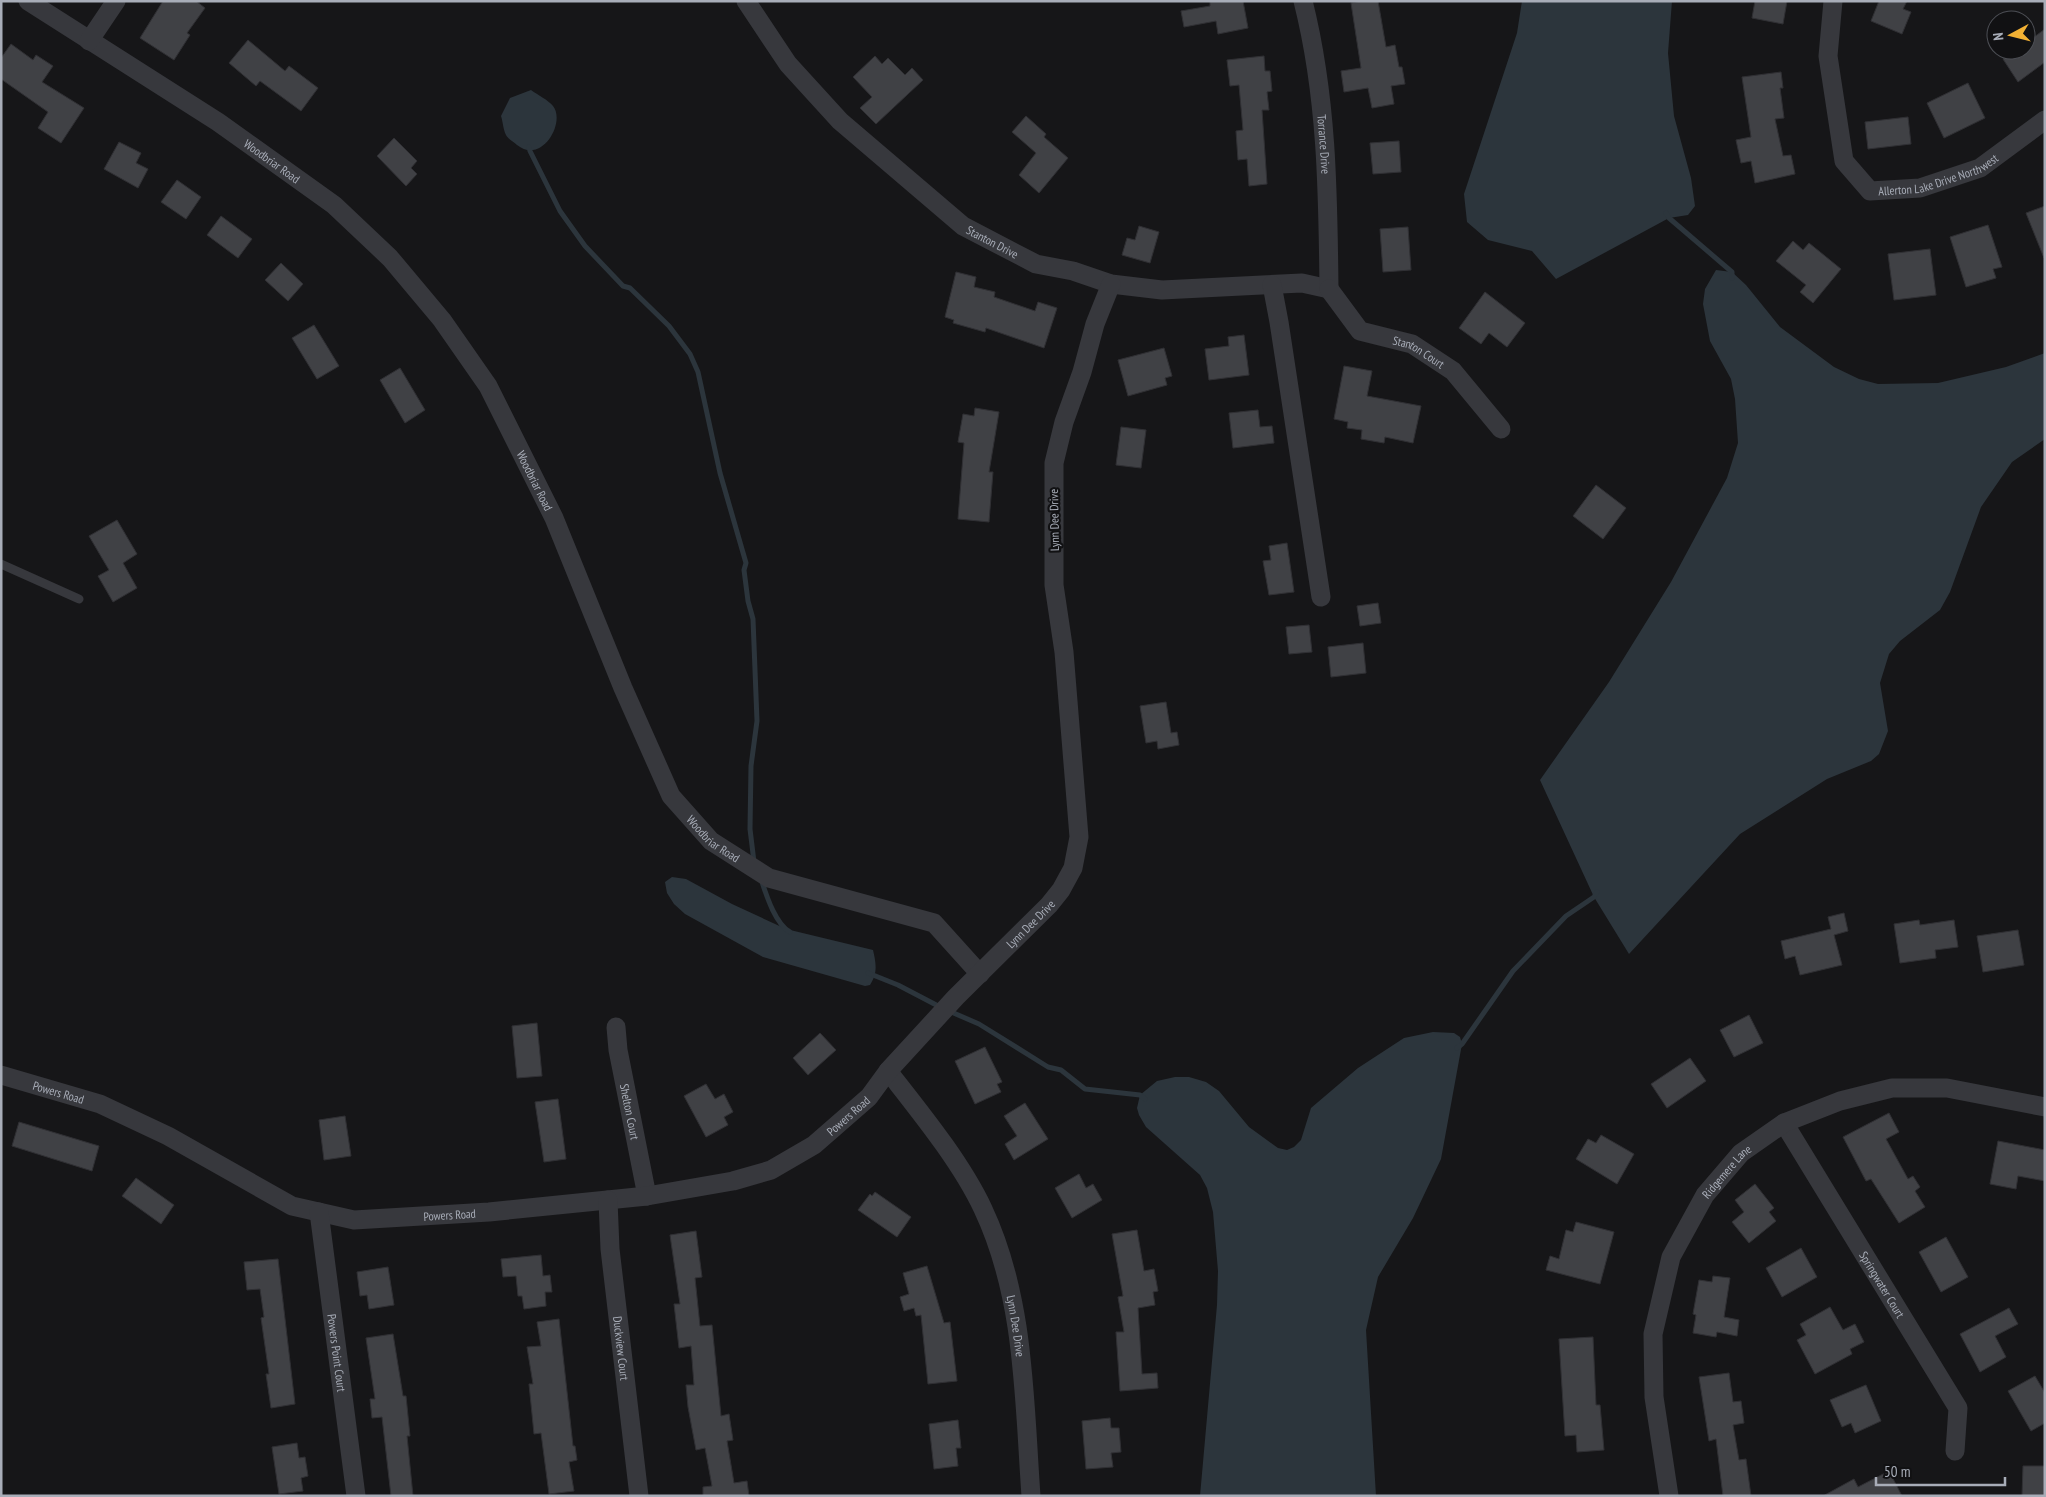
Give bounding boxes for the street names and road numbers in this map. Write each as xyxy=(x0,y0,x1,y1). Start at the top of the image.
street label: Torrance Drive xyxy=(1315,114,1334,174)
street label: Woodbriar Road xyxy=(241,136,303,186)
street label: Allerton Lake Drive Northwest xyxy=(1878,150,2001,198)
street label: Stanton Drive xyxy=(964,222,1021,261)
street label: Stanton Court xyxy=(1391,332,1448,371)
street label: Woodbriar Road xyxy=(514,448,557,513)
street label: Lynn Dee Drive xyxy=(1046,489,1062,551)
street label: Woodbriar Road xyxy=(684,812,743,865)
street label: Lynn Dee Drive xyxy=(1003,897,1058,951)
street label: Powers Road xyxy=(31,1077,86,1106)
street label: Shelton Court xyxy=(617,1082,643,1142)
street label: Powers Road xyxy=(823,1092,873,1138)
street label: Ridgemere Lane xyxy=(1698,1141,1754,1201)
street label: Powers Road xyxy=(423,1205,476,1223)
street label: Springwater Court xyxy=(1857,1248,1909,1321)
street label: Lynn Dee Drive xyxy=(1004,1294,1028,1358)
street label: Powers Point Court xyxy=(325,1313,350,1393)
street label: Duckview Court xyxy=(610,1315,633,1382)

